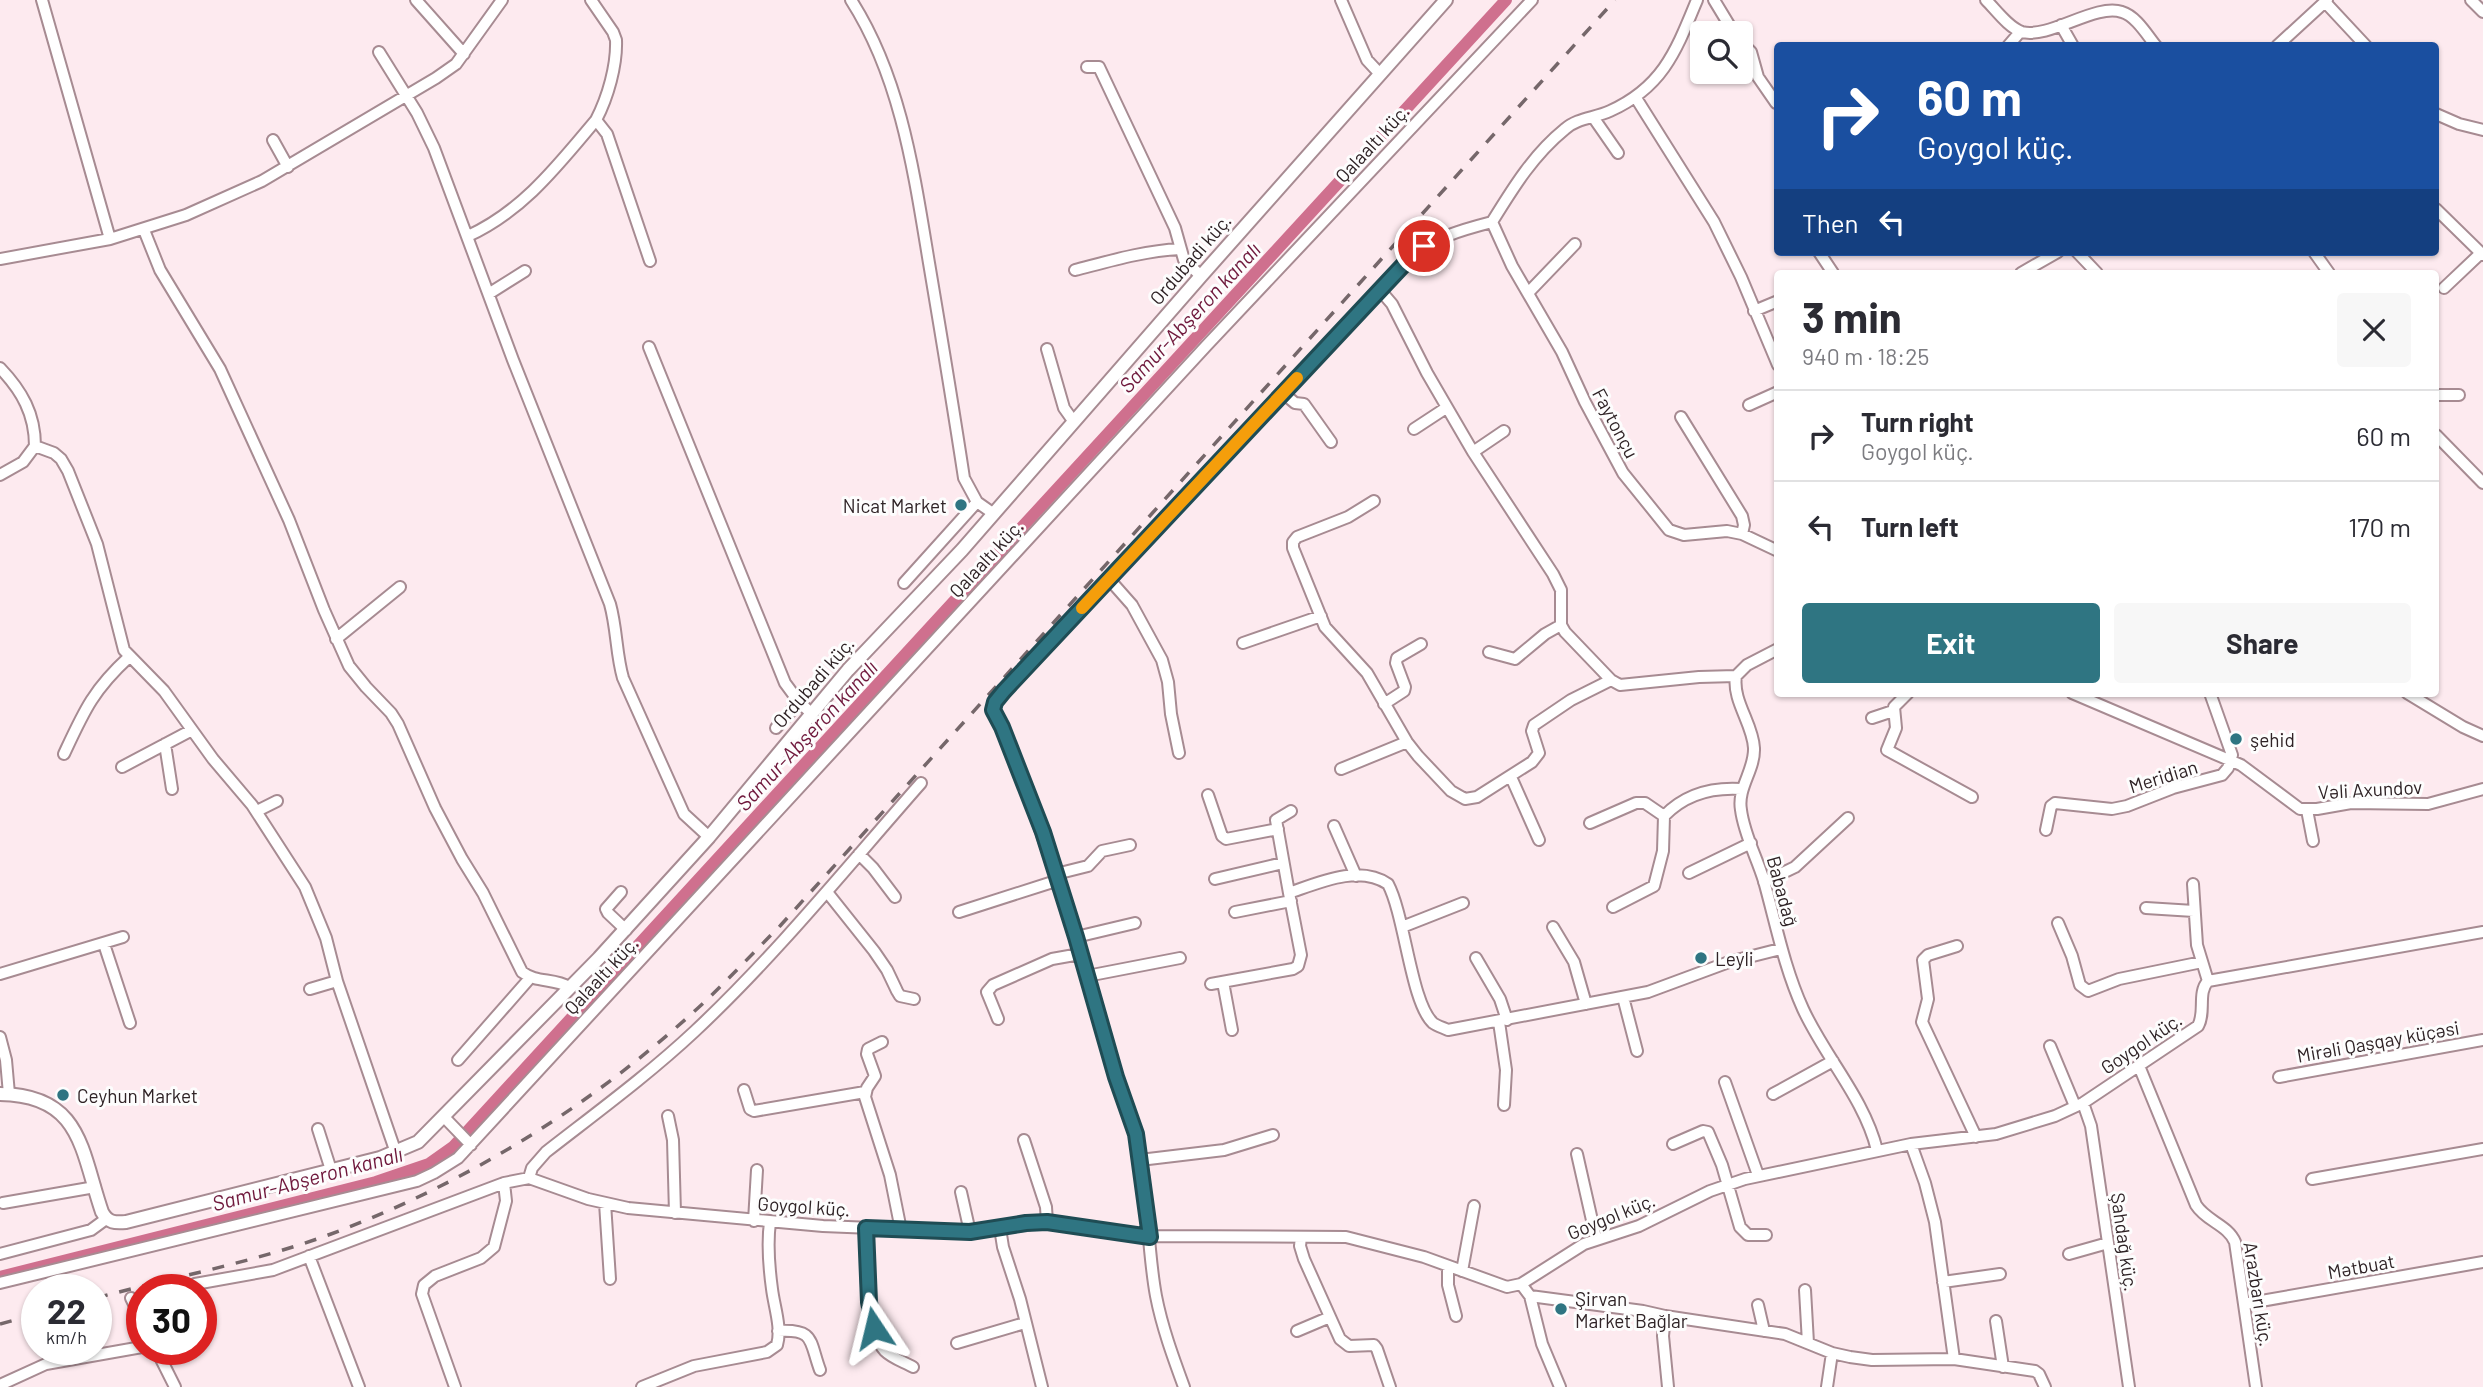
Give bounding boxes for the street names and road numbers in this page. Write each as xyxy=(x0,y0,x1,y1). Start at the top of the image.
street label: Qalaaltı küç. xyxy=(1330,99,1414,187)
street label: Ordubadi küç. xyxy=(1144,209,1236,309)
street label: Faytonçu xyxy=(1588,384,1644,462)
street label: Qalaaltı küç. xyxy=(944,514,1028,602)
street label: Ordubadi küç. xyxy=(767,632,859,732)
street label: Meridian xyxy=(2126,755,2200,797)
street label: Vəli Axundov xyxy=(2317,775,2423,803)
street label: Babadağ xyxy=(1763,853,1803,929)
street label: Qalaaltı küç. xyxy=(559,931,643,1019)
street label: Goygol küç. xyxy=(2096,1007,2186,1079)
street label: Mirəli Qaşqay küçəsi xyxy=(2295,1015,2461,1067)
street label: Goygol küç. xyxy=(1564,1188,1658,1244)
street label: Goygol küç. xyxy=(757,1191,851,1221)
street label: Şahdağ küç. xyxy=(2107,1191,2143,1293)
street label: Arazbarı küç. xyxy=(2239,1240,2279,1348)
street label: Mətbuat xyxy=(2326,1249,2396,1283)

